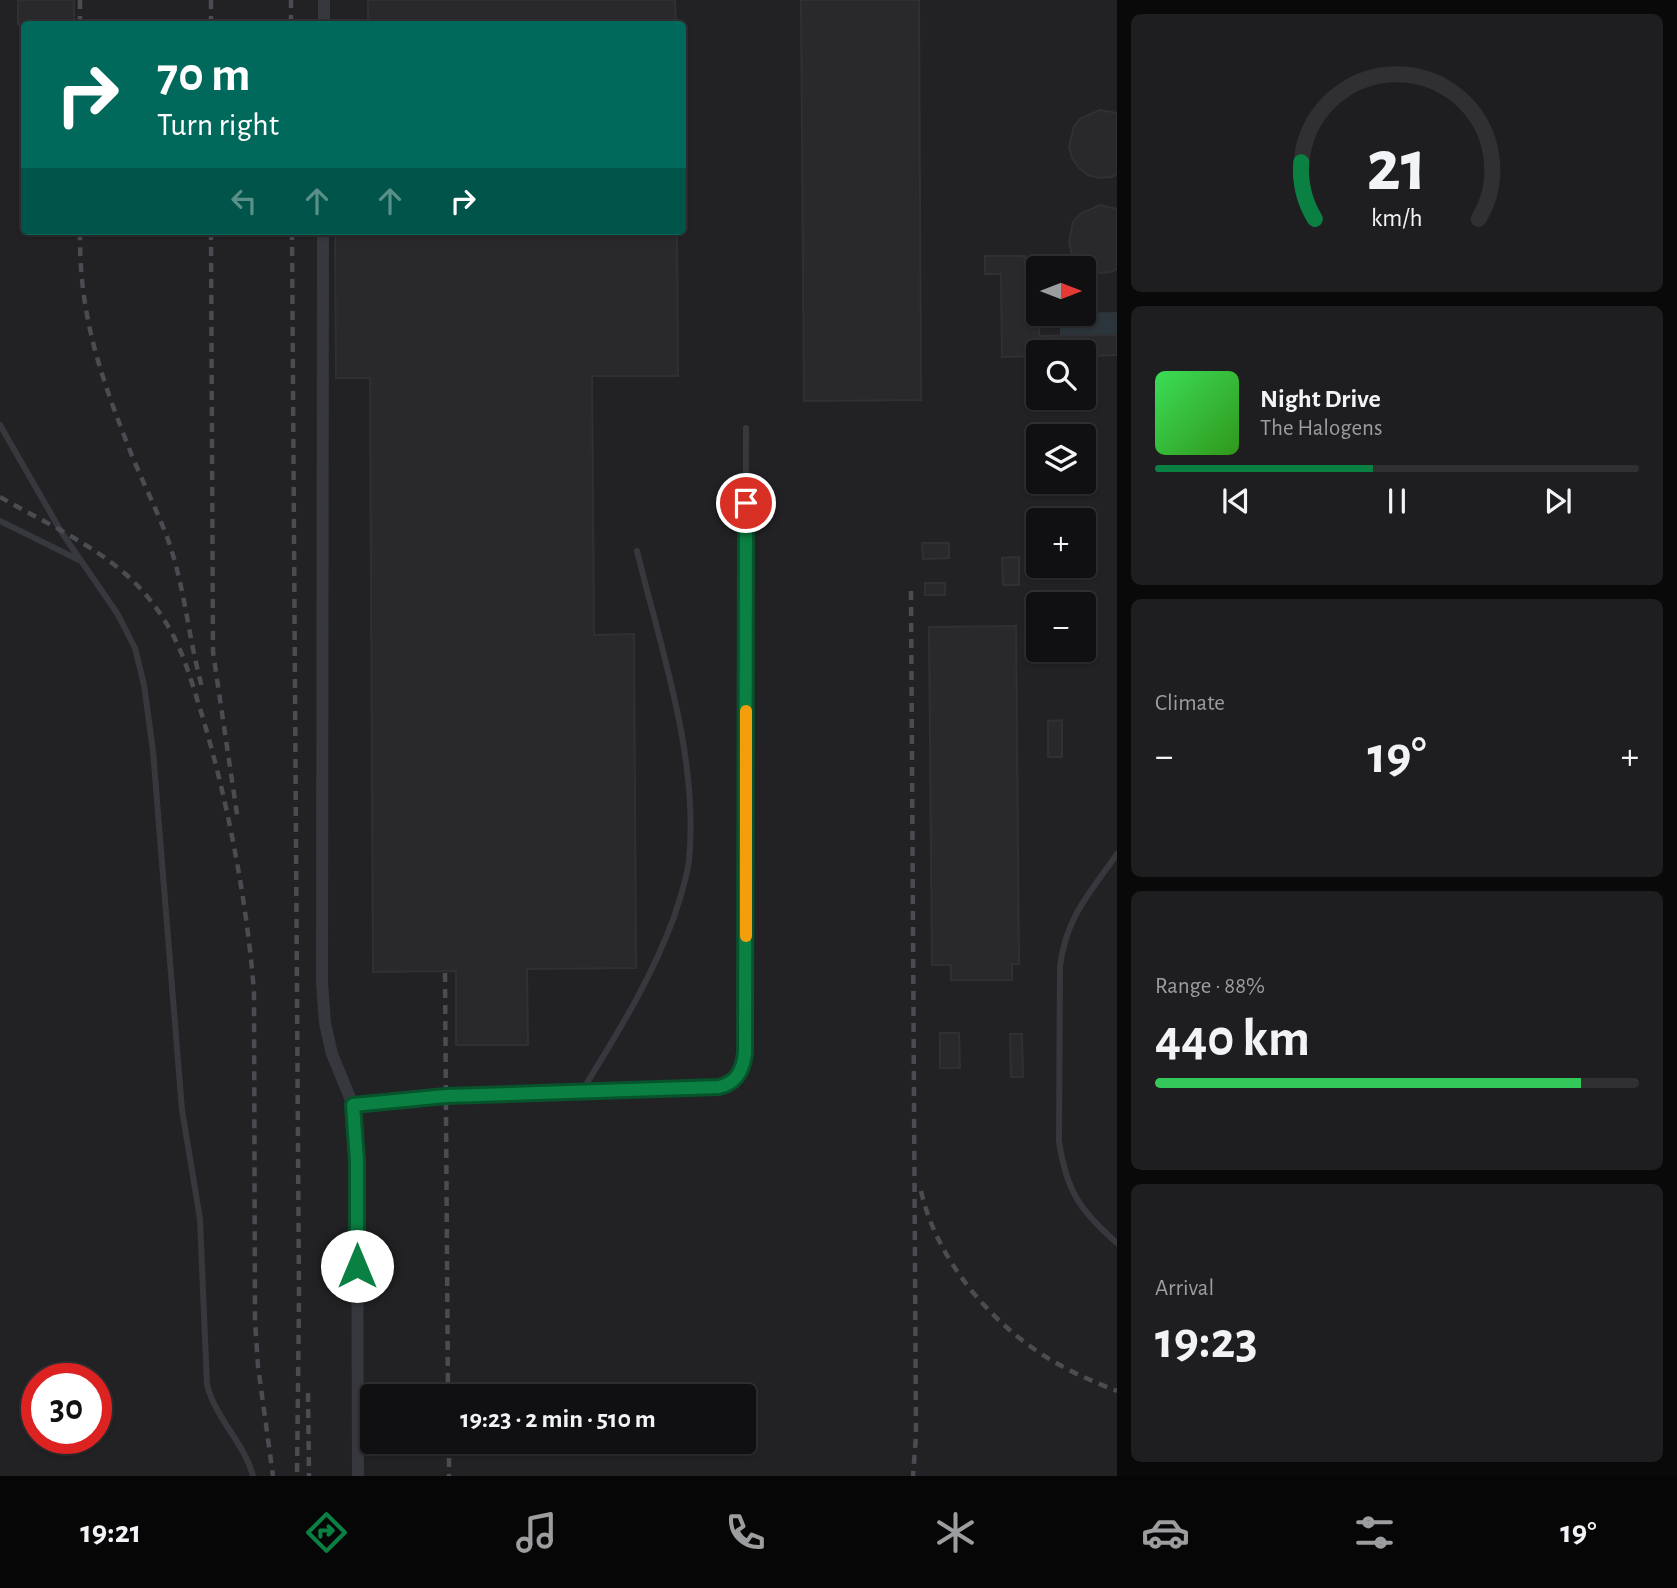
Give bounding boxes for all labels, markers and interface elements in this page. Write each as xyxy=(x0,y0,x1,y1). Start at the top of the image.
icon: right xyxy=(42,49,133,140)
text: 70 m xyxy=(157,51,251,100)
text: Turn right xyxy=(157,109,279,141)
text: 21 xyxy=(1367,132,1427,205)
icon: left xyxy=(225,182,263,220)
icon: ahead xyxy=(298,182,336,220)
icon: ahead xyxy=(371,182,409,220)
icon: right xyxy=(444,182,482,220)
text: km/h xyxy=(1371,206,1423,231)
north arrow xyxy=(1026,256,1096,326)
map controls xyxy=(1026,256,1096,662)
button: search xyxy=(1026,340,1096,410)
text: Night Drive xyxy=(1260,386,1381,412)
text: The Halogens xyxy=(1260,417,1382,440)
button: layers xyxy=(1026,424,1096,494)
pin xyxy=(716,473,776,533)
icon: previous xyxy=(1217,482,1255,520)
icon: pause xyxy=(1378,482,1416,520)
icon: next xyxy=(1539,482,1577,520)
icon: arrive xyxy=(727,484,765,522)
button: + xyxy=(1026,508,1096,578)
button: − xyxy=(1026,592,1096,662)
text: Climate xyxy=(1155,692,1225,715)
text: 19° xyxy=(1367,730,1427,782)
text: − xyxy=(1155,738,1173,776)
text: + xyxy=(1621,738,1639,776)
text: Range · 88% xyxy=(1155,975,1265,998)
text: 440 km xyxy=(1155,1013,1310,1065)
position arrow xyxy=(320,1229,394,1303)
text: Arrival xyxy=(1155,1277,1214,1300)
text: 19:23 xyxy=(1155,1315,1258,1367)
speed limit sign: 30 xyxy=(21,1363,112,1454)
text: 19:23 · 2 min · 510 m xyxy=(460,1406,656,1432)
icon: directions xyxy=(302,1508,351,1557)
icon: music xyxy=(512,1508,561,1557)
icon: phone xyxy=(721,1508,770,1557)
icon: climate xyxy=(931,1508,980,1557)
icon: car xyxy=(1141,1508,1190,1557)
icon: filters xyxy=(1350,1508,1399,1557)
text: 19:21 xyxy=(80,1516,141,1548)
text: 19° xyxy=(1560,1516,1597,1548)

